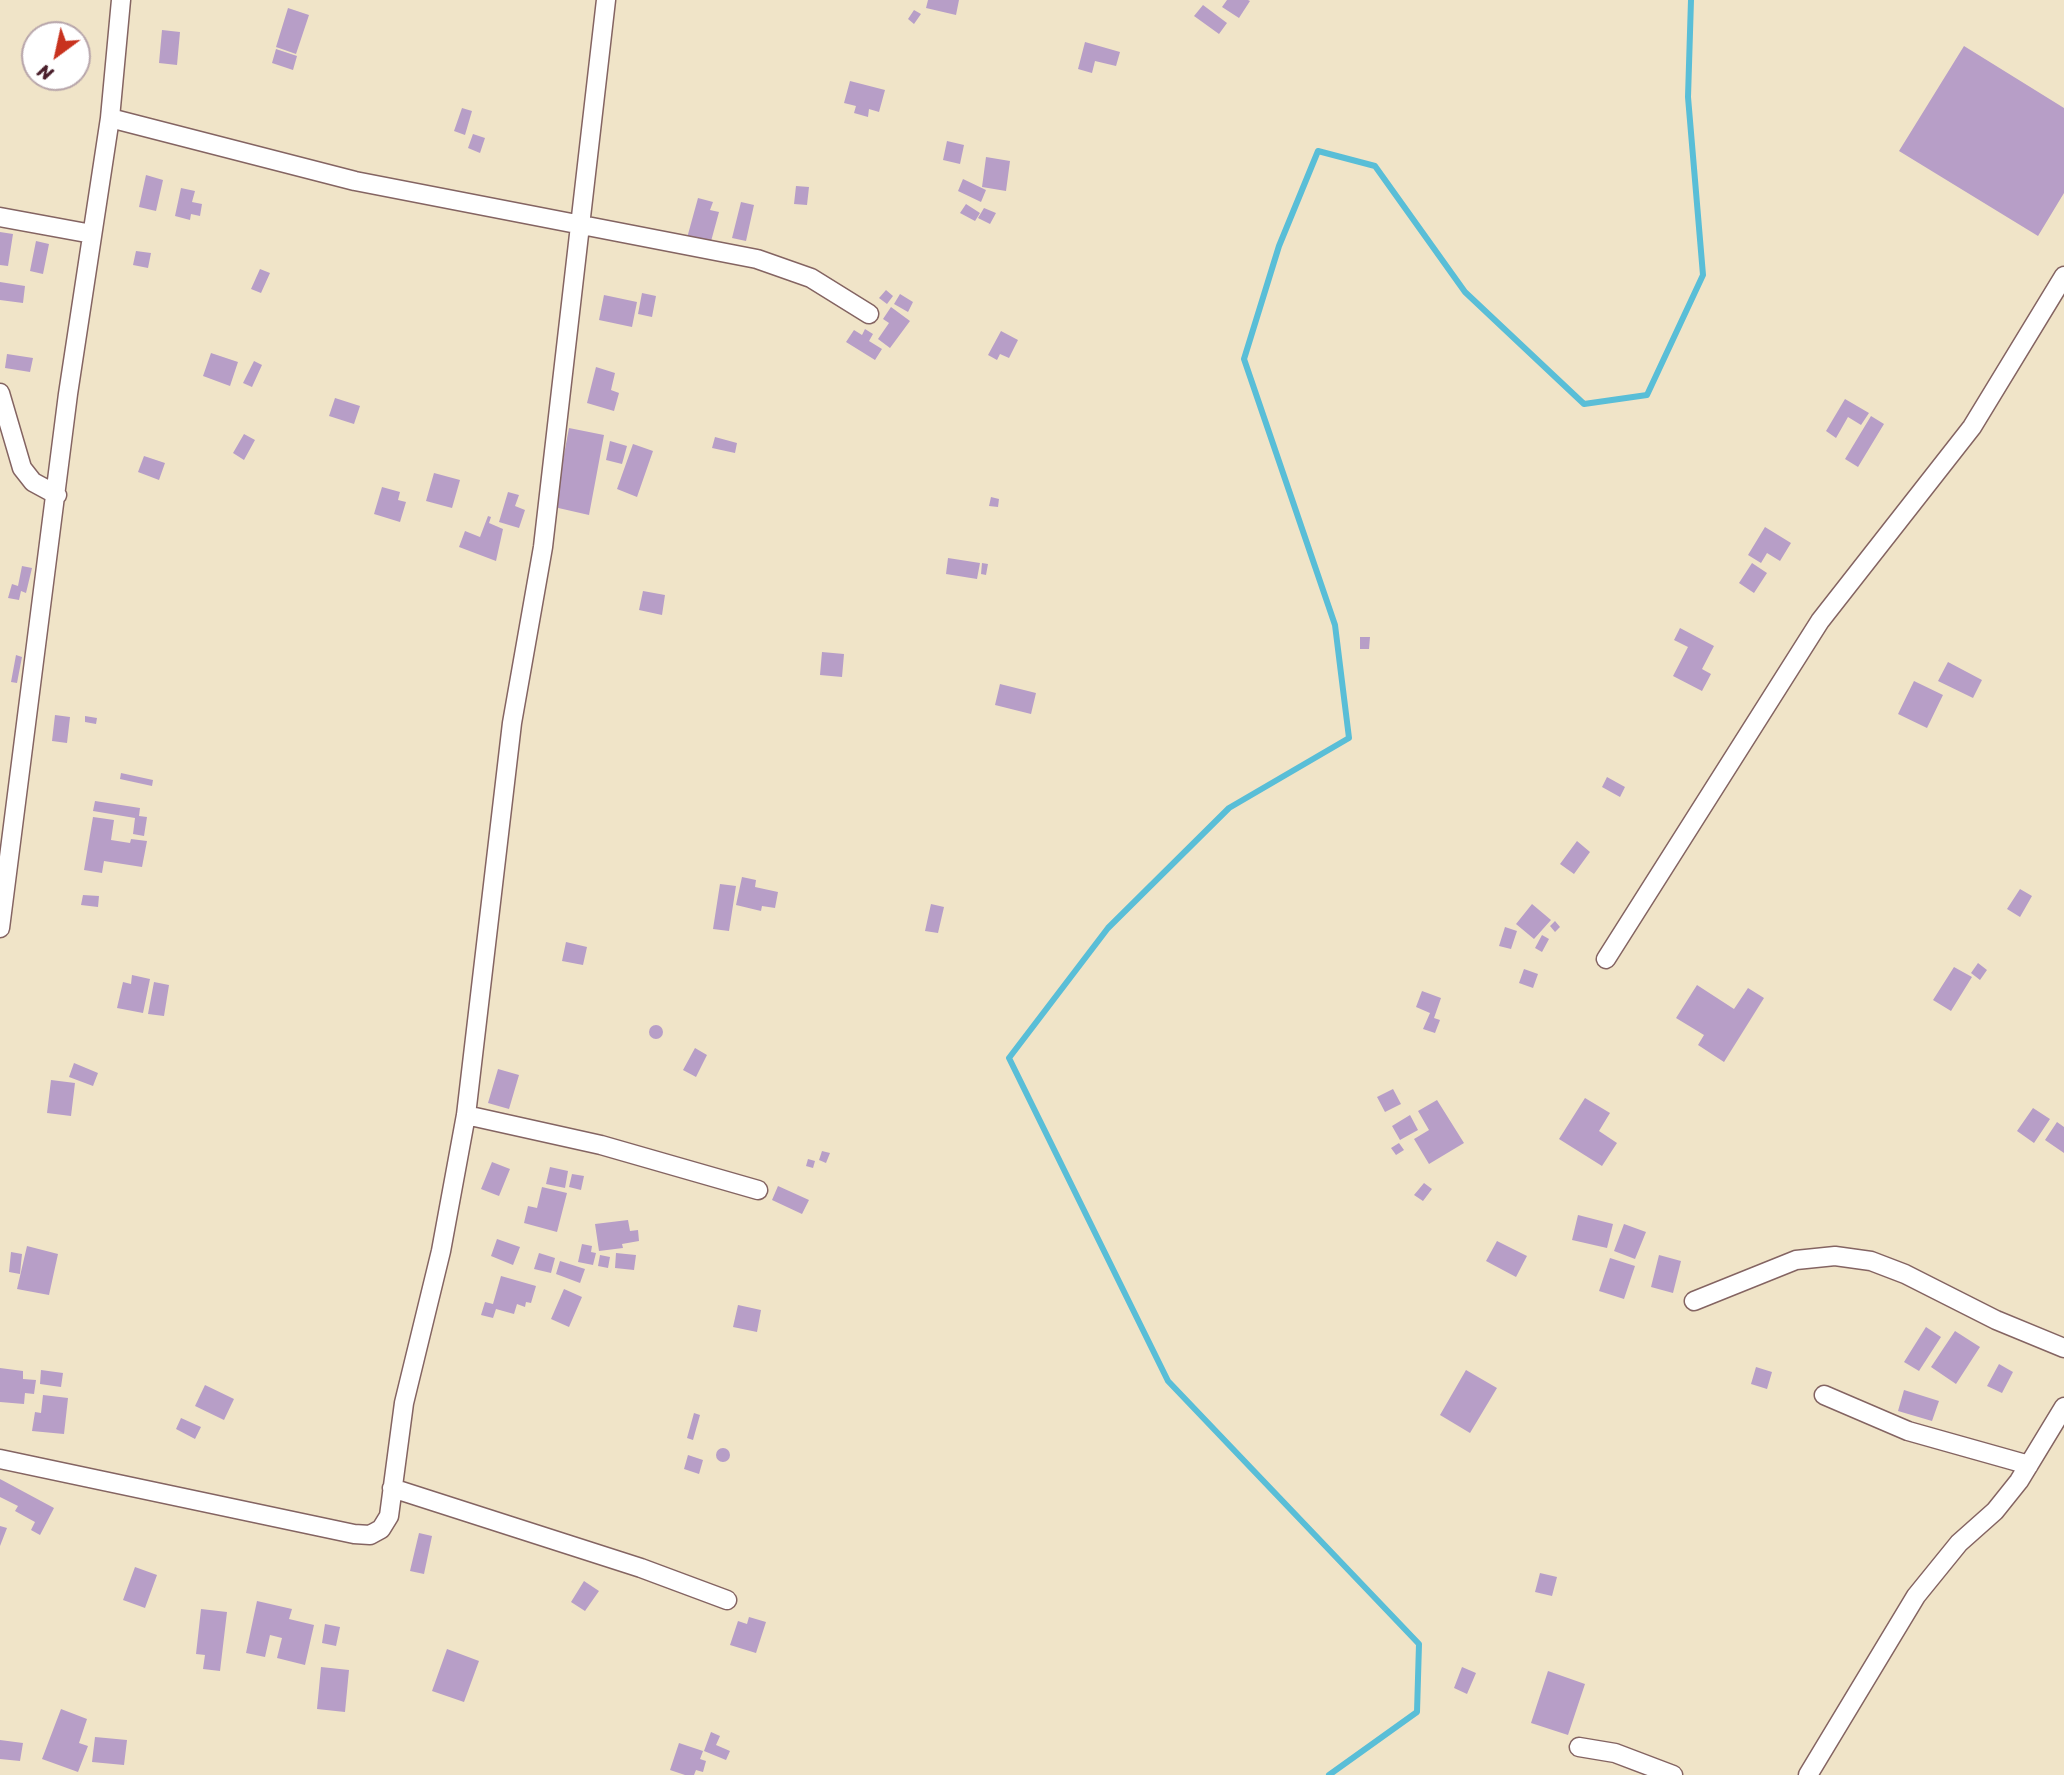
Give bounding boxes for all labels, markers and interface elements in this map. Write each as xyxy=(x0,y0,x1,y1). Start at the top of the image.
north arrow xyxy=(21,21,91,91)
text: N xyxy=(31,55,60,90)

